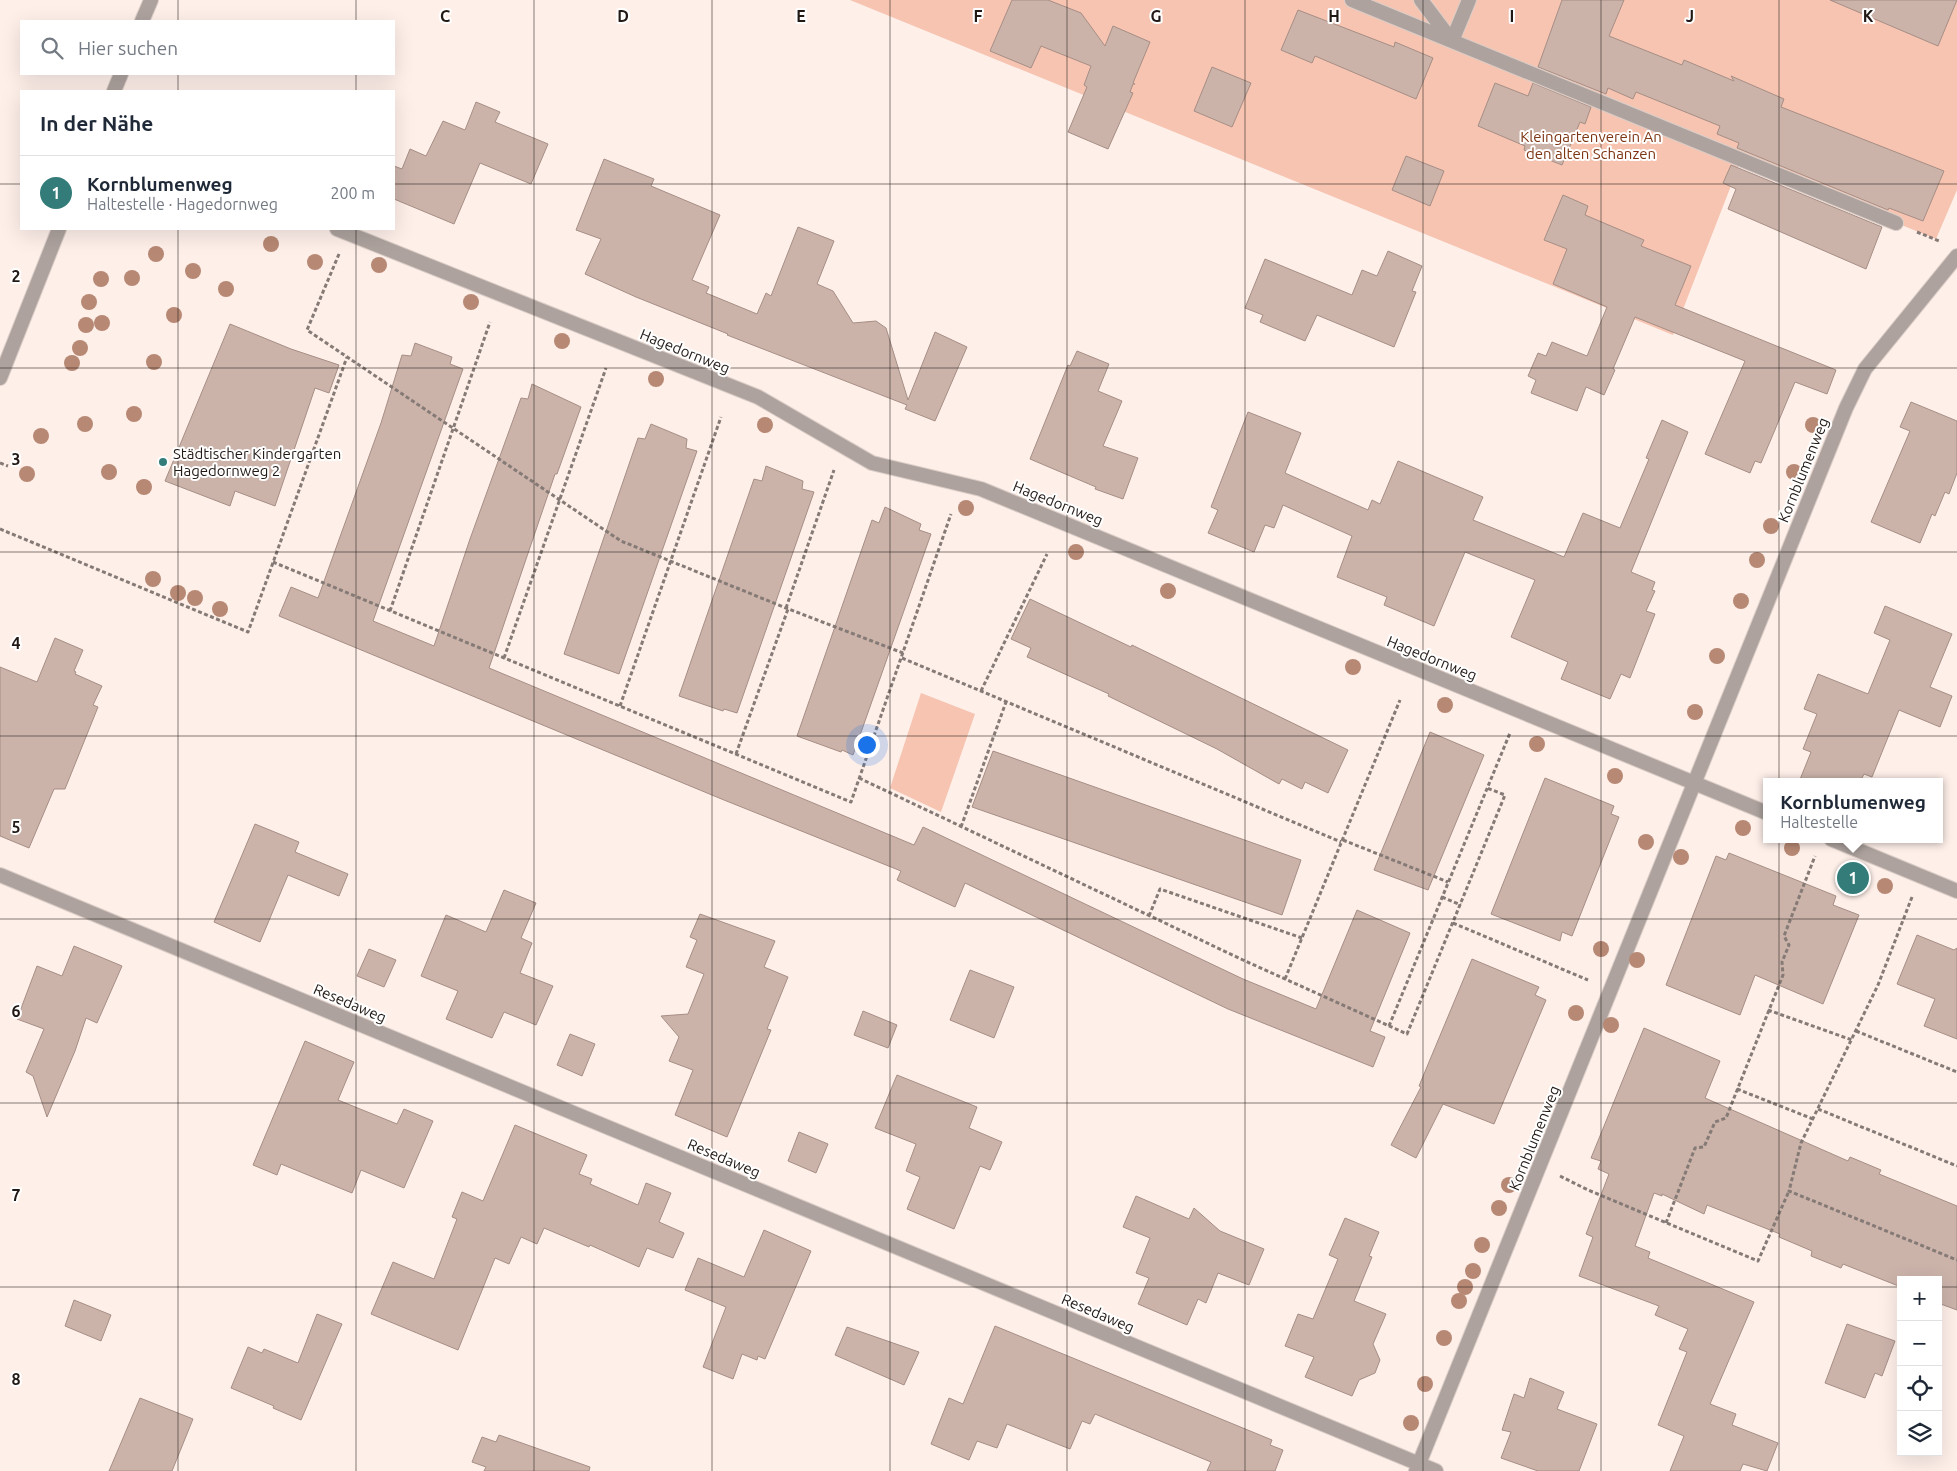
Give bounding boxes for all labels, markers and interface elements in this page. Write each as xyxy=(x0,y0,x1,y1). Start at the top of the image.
text: C xyxy=(440,7,450,25)
text: D xyxy=(617,7,629,25)
text: E xyxy=(796,7,806,25)
text: F xyxy=(974,7,983,25)
text: G xyxy=(1150,7,1162,25)
text: H xyxy=(1328,7,1340,25)
text: I xyxy=(1510,7,1514,25)
text: J xyxy=(1686,7,1694,25)
text: K xyxy=(1863,7,1874,25)
search box xyxy=(20,20,395,75)
icon: search xyxy=(38,34,66,62)
text: Hier suchen xyxy=(78,37,178,59)
text: In der Nähe xyxy=(40,111,153,135)
park label: Kleingartenverein An den alten Schanzen xyxy=(1520,128,1662,162)
text: Kornblumenweg xyxy=(87,173,233,195)
text: 1 xyxy=(51,184,61,202)
text: 200 m xyxy=(330,184,375,202)
text: Haltestelle · Hagedornweg xyxy=(87,195,278,213)
text: 2 xyxy=(11,267,21,285)
street label: Hagedornweg xyxy=(638,325,732,377)
street label: Kornblumenweg xyxy=(1774,415,1832,525)
place label: Städtischer Kindergarten Hagedornweg 2 xyxy=(173,445,341,479)
text: 3 xyxy=(11,450,21,468)
marker: Städtischer Kindergarten Hagedornweg 2 xyxy=(157,456,169,468)
street label: Hagedornweg xyxy=(1011,477,1105,529)
street label: Hagedornweg xyxy=(1385,632,1479,684)
text: 4 xyxy=(11,634,21,652)
your location xyxy=(854,732,880,758)
popup xyxy=(1763,778,1943,843)
text: Kornblumenweg xyxy=(1780,791,1926,813)
text: Haltestelle xyxy=(1780,813,1858,831)
text: 5 xyxy=(11,818,21,836)
pin: 1 xyxy=(1837,859,1869,897)
street label: Resedaweg xyxy=(311,980,389,1026)
text: 6 xyxy=(11,1002,21,1020)
street label: Kornblumenweg xyxy=(1505,1083,1563,1193)
street label: Resedaweg xyxy=(685,1135,763,1181)
text: 7 xyxy=(11,1186,21,1204)
map controls xyxy=(1897,1276,1942,1456)
button: + xyxy=(1897,1276,1942,1321)
street label: Resedaweg xyxy=(1059,1290,1137,1336)
button: − xyxy=(1897,1321,1942,1366)
button: locate xyxy=(1897,1366,1942,1411)
text: 8 xyxy=(11,1370,21,1388)
button: layers xyxy=(1897,1411,1942,1456)

